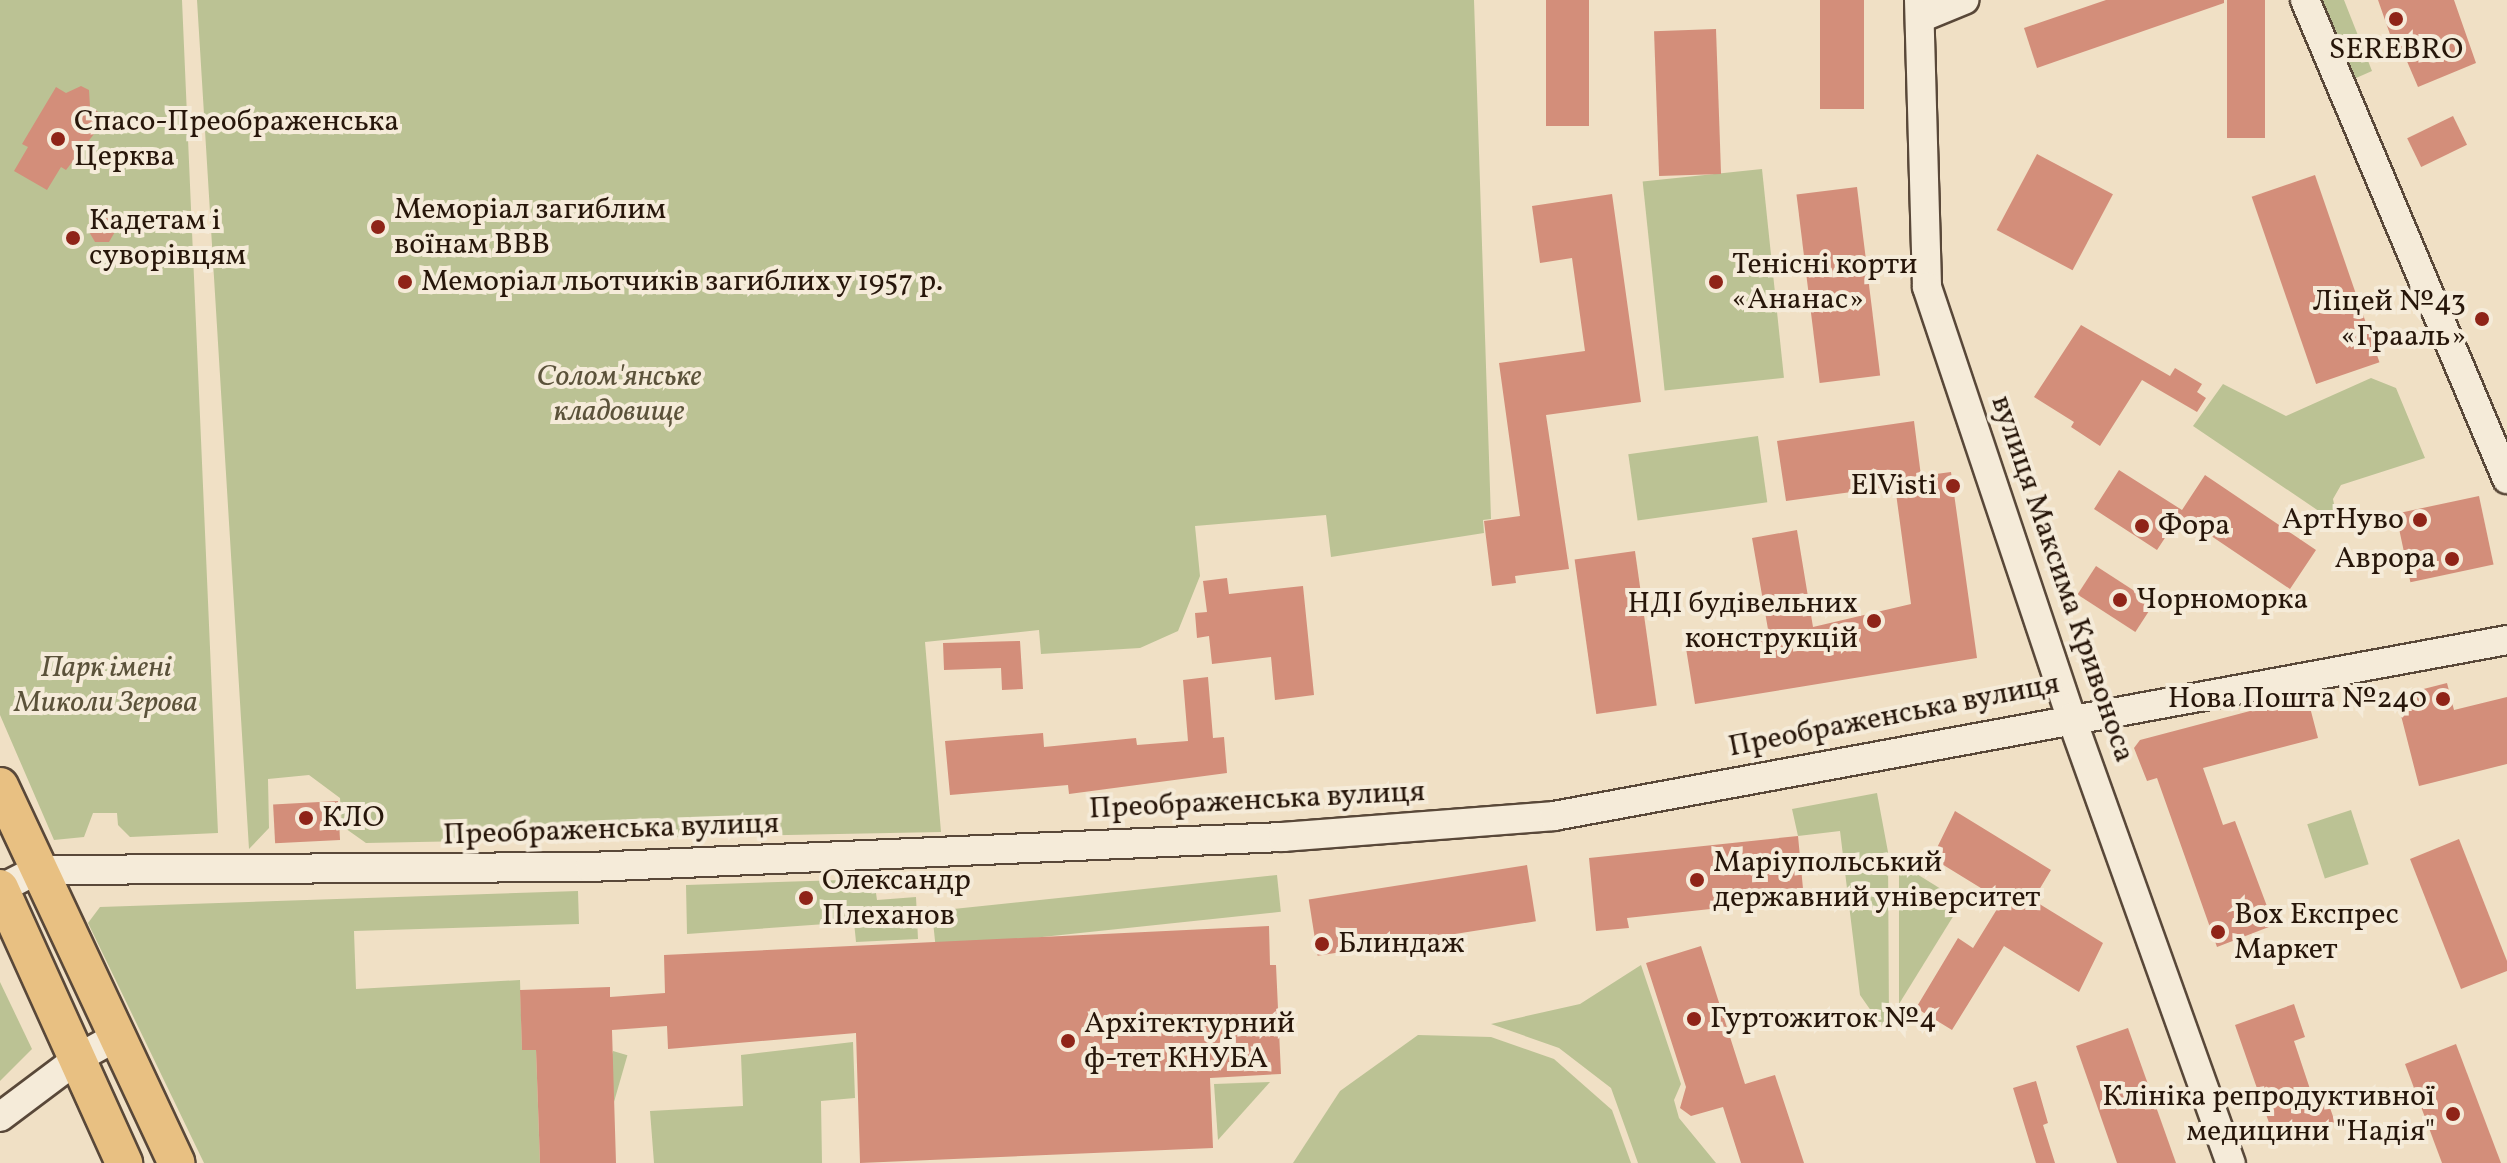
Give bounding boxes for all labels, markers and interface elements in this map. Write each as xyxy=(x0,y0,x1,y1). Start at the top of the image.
marker: SEREBRО xyxy=(2387,10,2405,28)
place label: SEREBRО xyxy=(2329,32,2463,68)
place label: Спасо-Преображенська Церква xyxy=(74,104,399,174)
marker: Спасо-Преображенська Церква xyxy=(49,130,67,148)
place label: Меморіал загиблим воїнам ВВВ xyxy=(394,192,666,262)
place label: Кадетам і суворівцям xyxy=(89,203,246,274)
marker: Меморіал загиблим воїнам ВВВ xyxy=(369,218,387,236)
marker: Кадетам і суворівцям xyxy=(64,229,82,247)
place label: Тенісні корти «Ананас» xyxy=(1732,247,1918,318)
place label: Меморіал льотчиків загиблих у 1957 р. xyxy=(421,264,945,300)
marker: Меморіал льотчиків загиблих у 1957 р. xyxy=(396,273,414,291)
marker: Тенісні корти «Ананас» xyxy=(1707,273,1725,291)
place label: Ліцей №43 «Грааль» xyxy=(2312,284,2466,354)
marker: Ліцей №43 «Грааль» xyxy=(2473,310,2491,328)
park label: Солом'янське кладовище xyxy=(537,359,701,430)
street label: вулиця Максима Кривоноса xyxy=(1982,391,2142,767)
place label: ElVisti xyxy=(1850,468,1937,504)
marker: ElVisti xyxy=(1944,477,1962,495)
place label: АртНуво xyxy=(2282,502,2404,538)
place label: Фора xyxy=(2158,508,2230,544)
marker: АртНуво xyxy=(2411,511,2429,529)
marker: Фора xyxy=(2133,517,2151,535)
place label: Аврора xyxy=(2334,541,2436,577)
marker: Аврора xyxy=(2443,550,2461,568)
place label: Чорноморка xyxy=(2136,582,2309,618)
place label: НДІ будівельних конструкцій xyxy=(1628,586,1858,656)
marker: Чорноморка xyxy=(2111,591,2129,609)
marker: НДІ будівельних конструкцій xyxy=(1865,612,1883,630)
park label: Парк імені Миколи Зерова xyxy=(14,650,198,720)
street label: Преображенська вулиця xyxy=(1725,666,2063,766)
place label: Нова Пошта №240 xyxy=(2168,681,2427,717)
marker: Нова Пошта №240 xyxy=(2434,690,2452,708)
street label: Преображенська вулиця xyxy=(1088,774,1426,828)
place label: КЛО xyxy=(322,800,385,836)
street label: Преображенська вулиця xyxy=(442,806,780,854)
marker: КЛО xyxy=(297,809,315,827)
place label: Маріупольський державний університет xyxy=(1713,845,2041,916)
place label: Олександр Плеханов xyxy=(822,863,971,934)
marker: Маріупольський державний університет xyxy=(1688,871,1706,889)
marker: Олександр Плеханов xyxy=(797,889,815,907)
place label: Box Експрес Маркет xyxy=(2234,897,2399,968)
marker: Box Експрес Маркет xyxy=(2209,923,2227,941)
place label: Блиндаж xyxy=(1338,926,1465,962)
marker: Блиндаж xyxy=(1313,935,1331,953)
place label: Гуртожиток №4 xyxy=(1710,1001,1937,1037)
place label: Архітектурний ф-тет КНУБА xyxy=(1084,1006,1295,1076)
marker: Гуртожиток №4 xyxy=(1685,1010,1703,1028)
marker: Архітектурний ф-тет КНУБА xyxy=(1059,1032,1077,1050)
place label: Клініка репродуктивної медицини "Надія" xyxy=(2102,1079,2435,1150)
marker: Клініка репродуктивної медицини "Надія" xyxy=(2442,1103,2464,1125)

